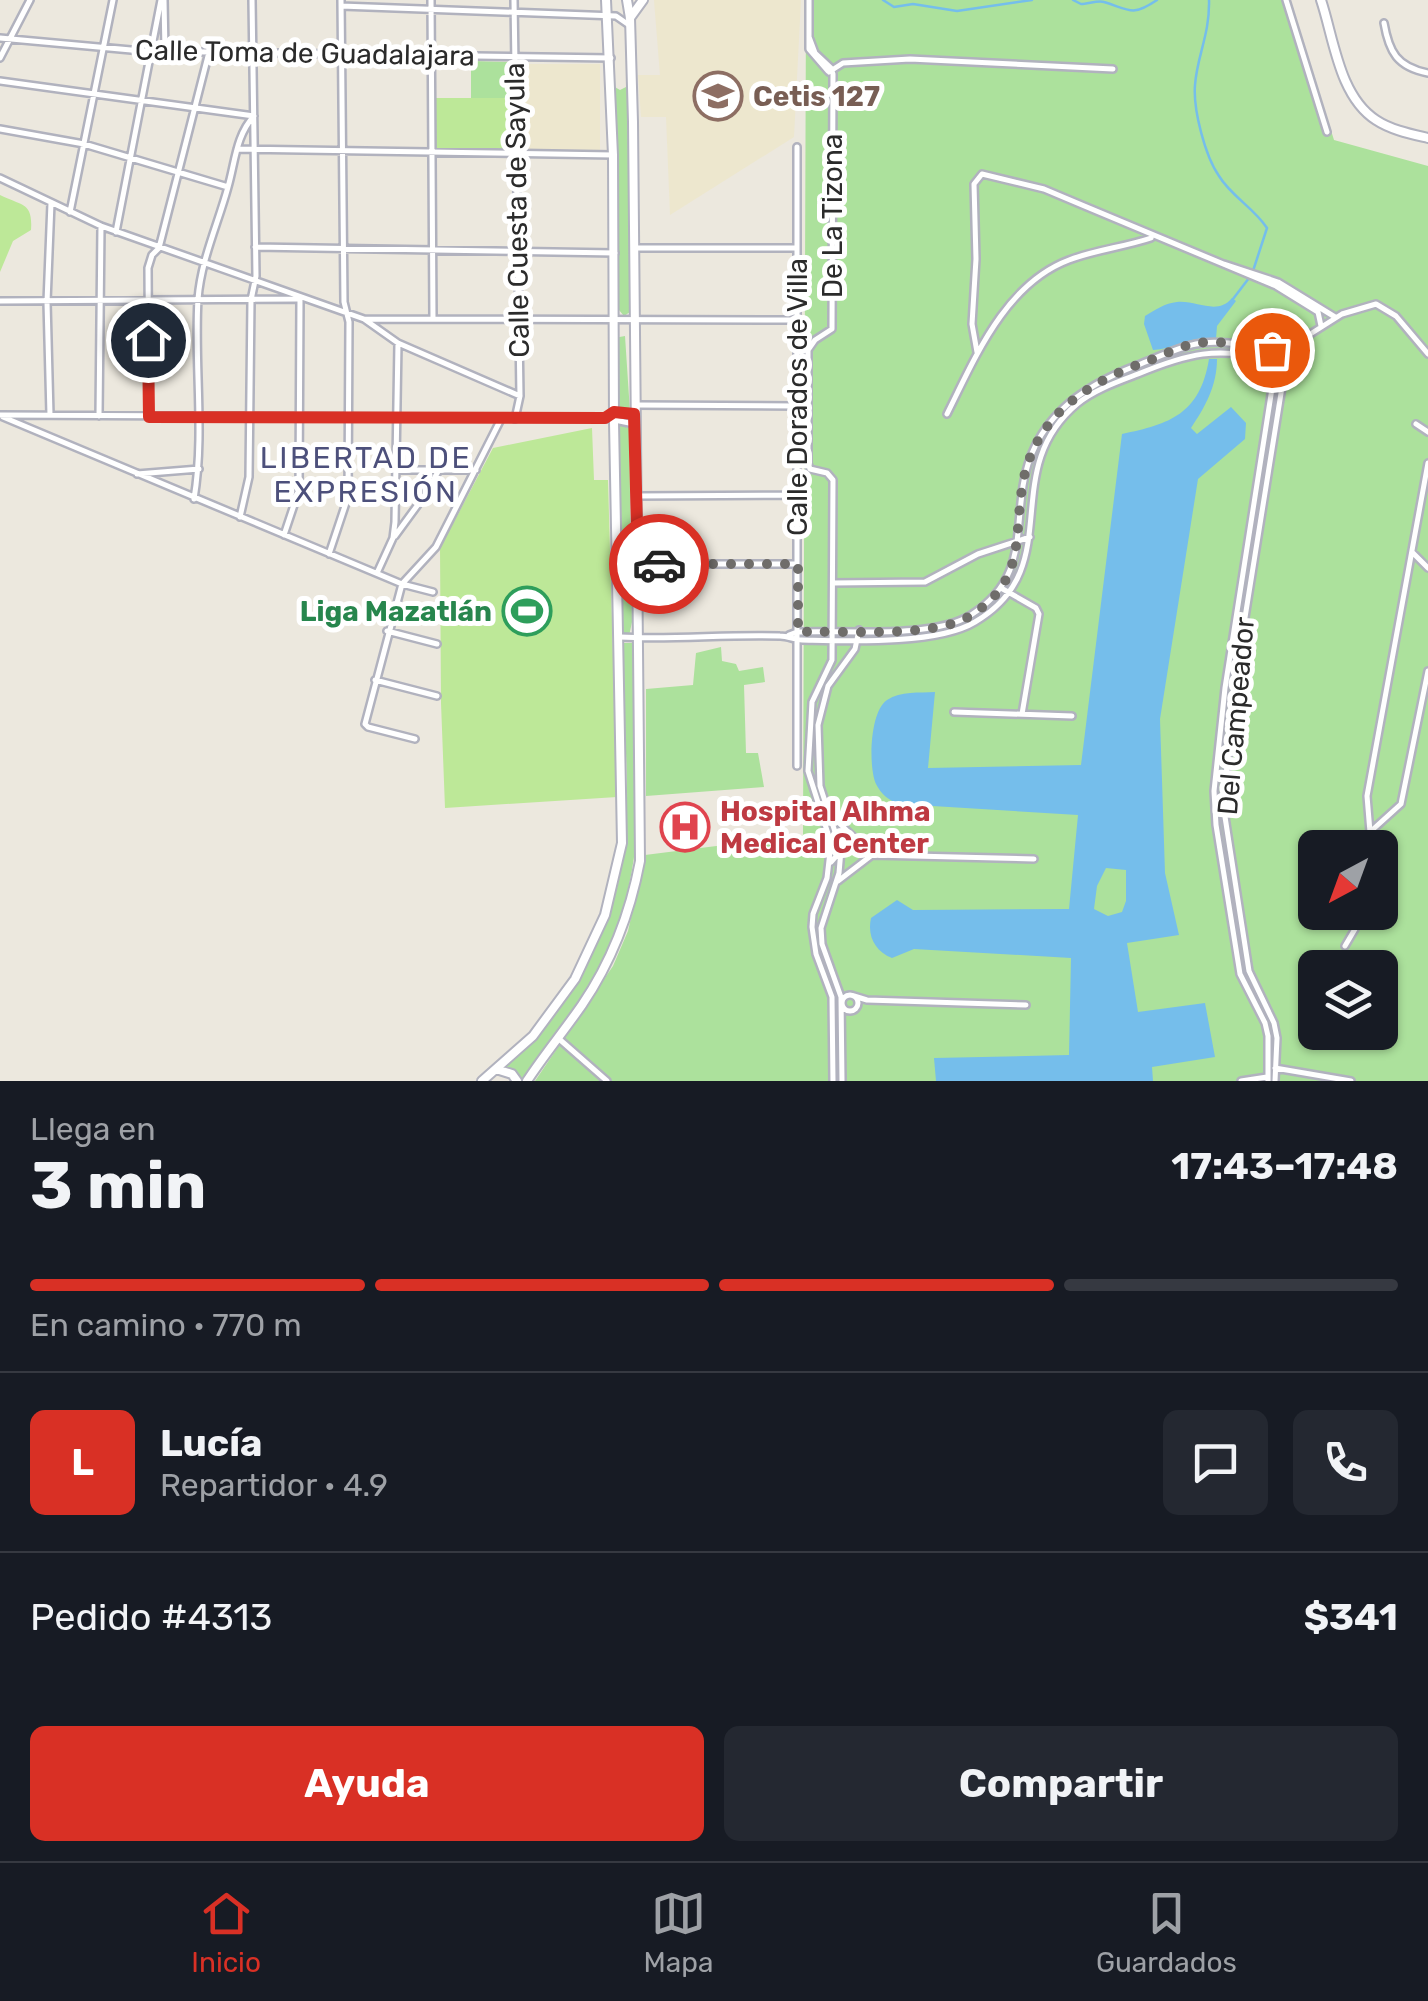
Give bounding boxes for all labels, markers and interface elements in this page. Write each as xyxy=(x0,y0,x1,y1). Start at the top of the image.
street label: Calle Toma de Guadalajara xyxy=(135,34,475,72)
street label: Calle Cuesta de Sayula xyxy=(498,62,536,358)
school or university icon: Cetis 127 xyxy=(692,70,744,122)
place label: Cetis 127 xyxy=(753,80,880,113)
street label: De La Tizona xyxy=(816,134,849,298)
street label: Calle Dorados de Villa xyxy=(781,258,814,536)
pin xyxy=(106,298,191,383)
pin xyxy=(1230,308,1315,393)
icon: home xyxy=(121,313,176,368)
icon: bag xyxy=(1245,323,1300,378)
district label: LIBERTAD DE EXPRESIÓN xyxy=(260,440,472,510)
courier xyxy=(609,514,709,614)
icon: car xyxy=(632,537,687,592)
sports icon: Liga Mazatlán xyxy=(501,585,553,637)
place label: Liga Mazatlán xyxy=(300,595,492,628)
street label: Del Campeador xyxy=(1211,615,1261,816)
place label: Hospital Alhma Medical Center xyxy=(720,795,930,860)
hospital icon: Hospital Alhma Medical Center xyxy=(659,801,711,853)
north arrow xyxy=(1298,830,1398,930)
map controls xyxy=(1298,830,1398,1050)
button: layers xyxy=(1298,950,1398,1050)
text: Llega en xyxy=(30,1110,156,1148)
text: 17:43–17:48 xyxy=(1171,1143,1398,1189)
text: 3 min xyxy=(30,1147,207,1224)
text: En camino · 770 m xyxy=(30,1306,302,1344)
button: chat xyxy=(1163,1410,1268,1515)
button: phone xyxy=(1293,1410,1398,1515)
text: Lucía xyxy=(160,1420,262,1466)
text: L xyxy=(71,1439,94,1485)
text: Repartidor · 4.9 xyxy=(160,1466,388,1504)
text: Pedido #4313 xyxy=(30,1594,272,1640)
text: $341 xyxy=(1304,1594,1398,1640)
button: Ayuda xyxy=(30,1726,704,1841)
button: Compartir xyxy=(724,1726,1398,1841)
tab: Inicio xyxy=(191,1886,261,1979)
tab: Mapa xyxy=(644,1886,713,1979)
tab: Guardados xyxy=(1096,1886,1237,1979)

